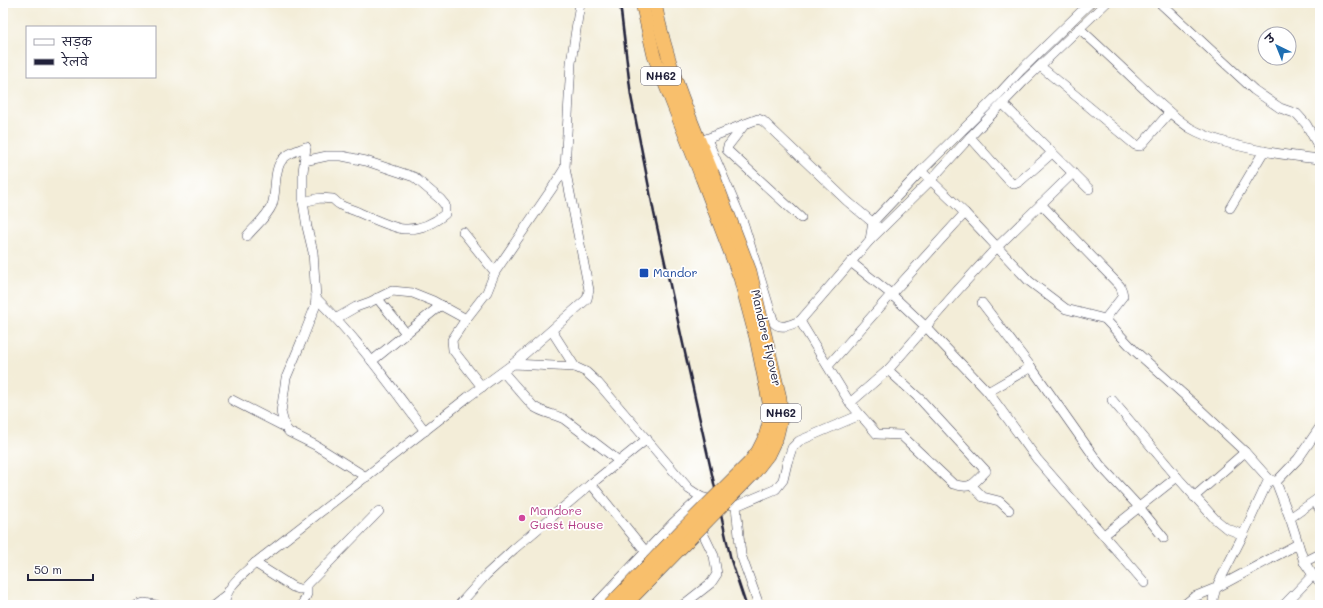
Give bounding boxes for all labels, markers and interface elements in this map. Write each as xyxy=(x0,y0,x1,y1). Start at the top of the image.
legend xyxy=(26,26,156,78)
north arrow xyxy=(1257,26,1297,66)
text: उ xyxy=(1261,29,1279,47)
text: सड़क xyxy=(61,33,93,50)
text: रेलवे xyxy=(60,51,89,69)
road number: NH62 xyxy=(641,67,681,85)
place label: Mandor xyxy=(653,264,697,280)
marker: Mandor xyxy=(638,267,650,279)
street label: Mandore Flyover xyxy=(748,288,786,388)
road number: NH62 xyxy=(761,404,801,422)
place label: Mandore Guest House xyxy=(530,502,603,532)
marker: Mandore Guest House xyxy=(517,513,527,523)
scale bar xyxy=(28,556,93,582)
text: 50 m xyxy=(34,561,62,577)

